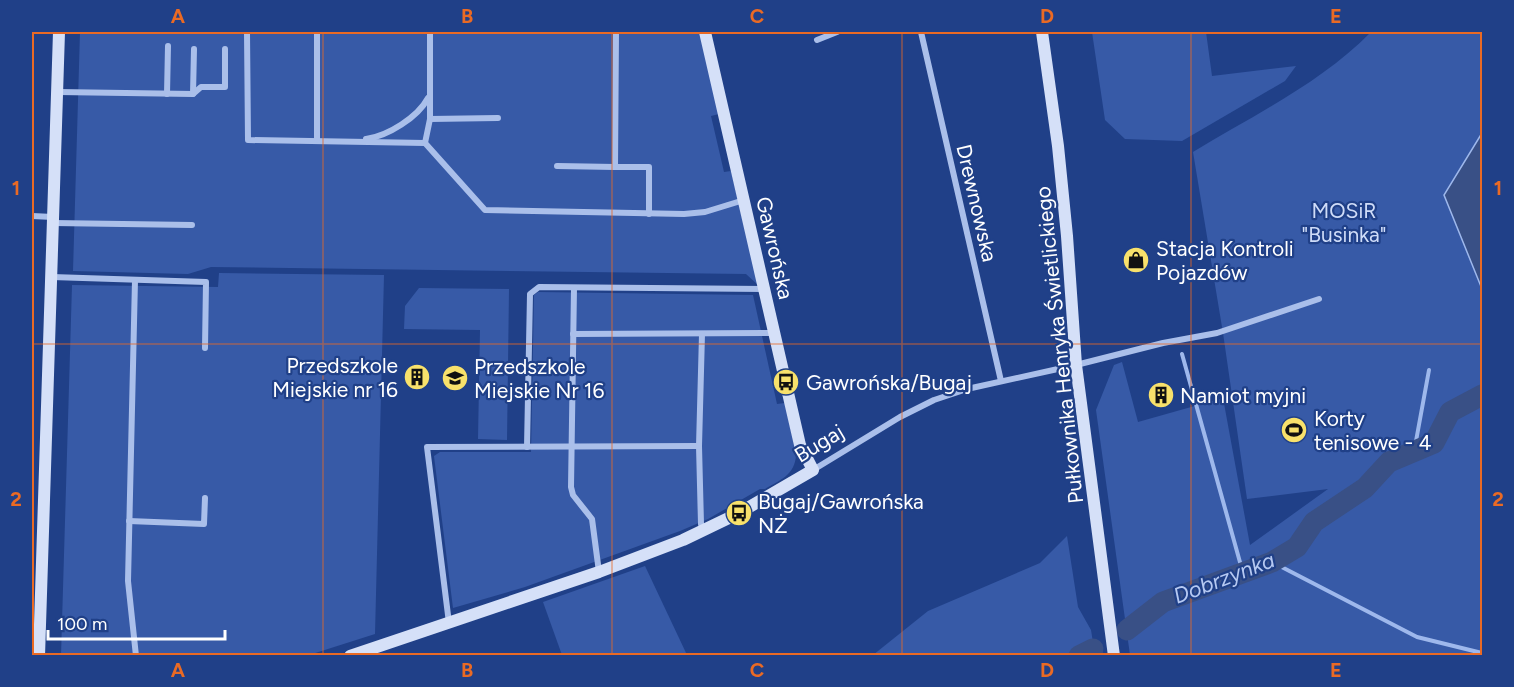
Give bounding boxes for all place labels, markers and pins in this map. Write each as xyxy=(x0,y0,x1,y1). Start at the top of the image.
place label: Stacja Kontroli Pojazdów xyxy=(1156,236,1294,285)
shop icon: Stacja Kontroli Pojazdów xyxy=(1121,245,1151,275)
place label: Przedszkole Miejskie nr 16 xyxy=(272,353,398,402)
place label: Przedszkole Miejskie Nr 16 xyxy=(474,354,604,403)
building icon: Przedszkole Miejskie nr 16 xyxy=(402,362,432,392)
school or university icon: Przedszkole Miejskie Nr 16 xyxy=(440,363,470,393)
bus stop icon: Gawrońska/Bugaj xyxy=(771,367,801,397)
place label: Gawrońska/Bugaj xyxy=(806,370,972,395)
building icon: Namiot myjni xyxy=(1146,380,1176,410)
place label: Namiot myjni xyxy=(1180,383,1306,408)
place label: Korty tenisowe - 4 xyxy=(1314,406,1431,455)
sports icon: Korty tenisowe - 4 xyxy=(1279,415,1309,445)
place label: Bugaj/Gawrońska NŻ xyxy=(758,489,924,538)
bus stop icon: Bugaj/Gawrońska NŻ xyxy=(724,498,754,528)

